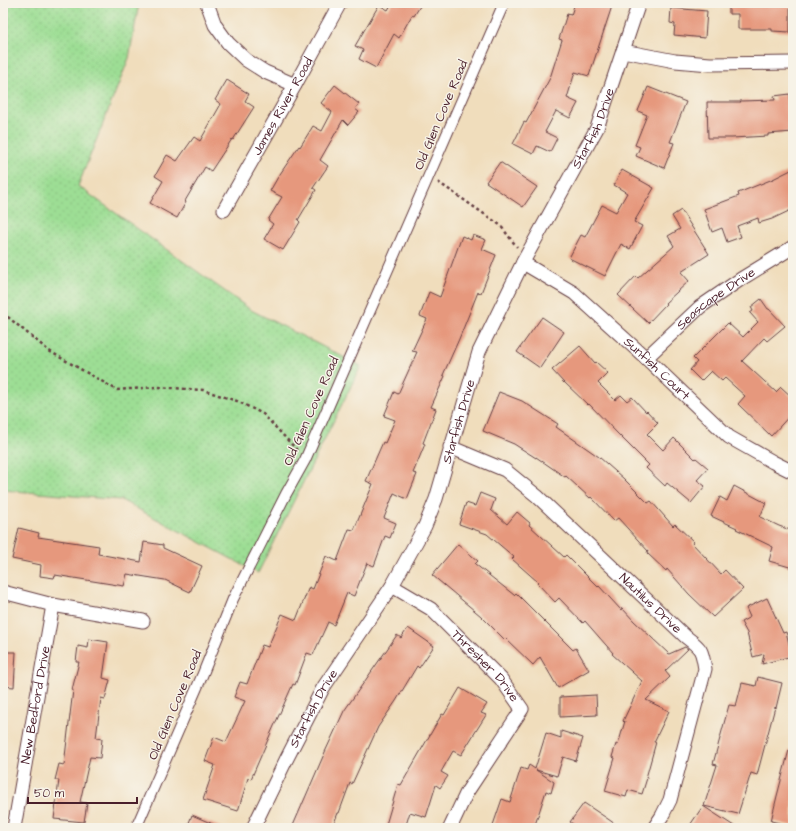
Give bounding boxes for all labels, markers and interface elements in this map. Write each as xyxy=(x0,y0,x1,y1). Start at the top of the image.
street label: James River Road xyxy=(248,54,318,159)
street label: Old Glen Cove Road xyxy=(410,57,472,173)
street label: Starfish Drive xyxy=(567,86,619,172)
street label: Seascape Drive xyxy=(672,263,759,334)
street label: Sunfish Court xyxy=(620,333,695,405)
street label: Old Glen Cove Road xyxy=(279,353,343,468)
street label: Starfish Drive xyxy=(438,377,479,466)
street label: Nautilus Drive xyxy=(615,569,686,638)
street label: Thresher Drive xyxy=(448,626,523,705)
street label: New Bedford Drive xyxy=(16,645,55,765)
street label: Old Glen Cove Road xyxy=(144,647,206,763)
street label: Starfish Drive xyxy=(285,666,342,751)
scale bar xyxy=(28,779,137,805)
text: 50 m xyxy=(34,785,65,802)

